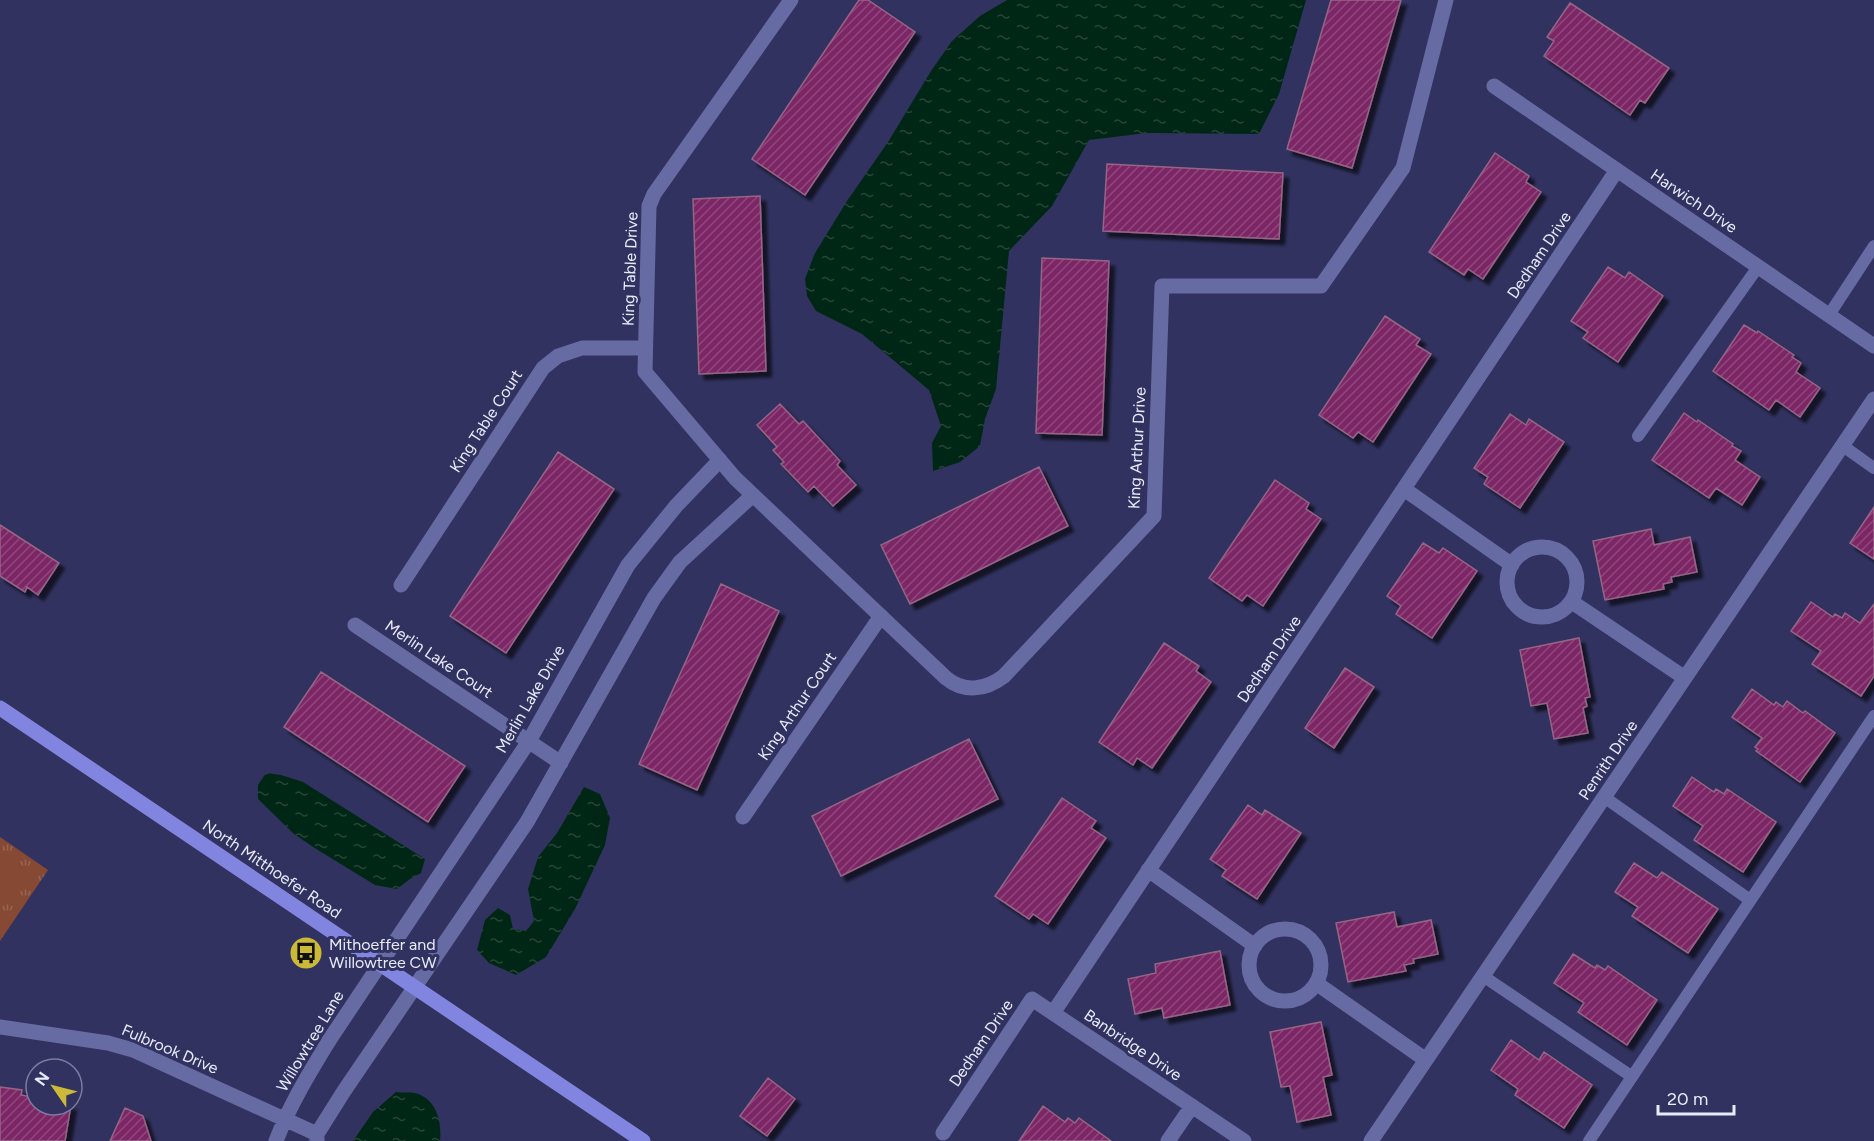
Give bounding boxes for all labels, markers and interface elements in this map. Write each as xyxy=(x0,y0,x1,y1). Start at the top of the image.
street label: Harwich Drive xyxy=(1647,165,1741,237)
street label: Dedham Drive xyxy=(1503,208,1575,302)
street label: King Table Drive xyxy=(619,211,641,326)
street label: King Table Court xyxy=(446,366,526,476)
street label: King Arthur Drive xyxy=(1124,386,1150,510)
street label: Dedham Drive xyxy=(1233,612,1305,706)
street label: Merlin Lake Court xyxy=(382,616,496,702)
street label: Merlin Lake Drive xyxy=(491,641,569,756)
street label: King Arthur Court xyxy=(754,648,840,764)
street label: Penrith Drive xyxy=(1574,716,1642,803)
street label: North Mitthoefer Road xyxy=(199,816,345,922)
bus stop icon: Mithoeffer and Willowtree CW xyxy=(288,935,324,971)
place label: Mithoeffer and Willowtree CW xyxy=(329,935,437,972)
street label: Willowtree Lane xyxy=(272,987,348,1095)
street label: Dedham Drive xyxy=(945,996,1017,1090)
street label: Banbridge Drive xyxy=(1081,1005,1186,1085)
street label: Fulbrook Drive xyxy=(119,1020,221,1078)
north arrow xyxy=(24,1057,84,1117)
text: N xyxy=(31,1068,53,1089)
scale bar xyxy=(1658,1078,1734,1116)
text: 20 m xyxy=(1667,1088,1708,1110)

